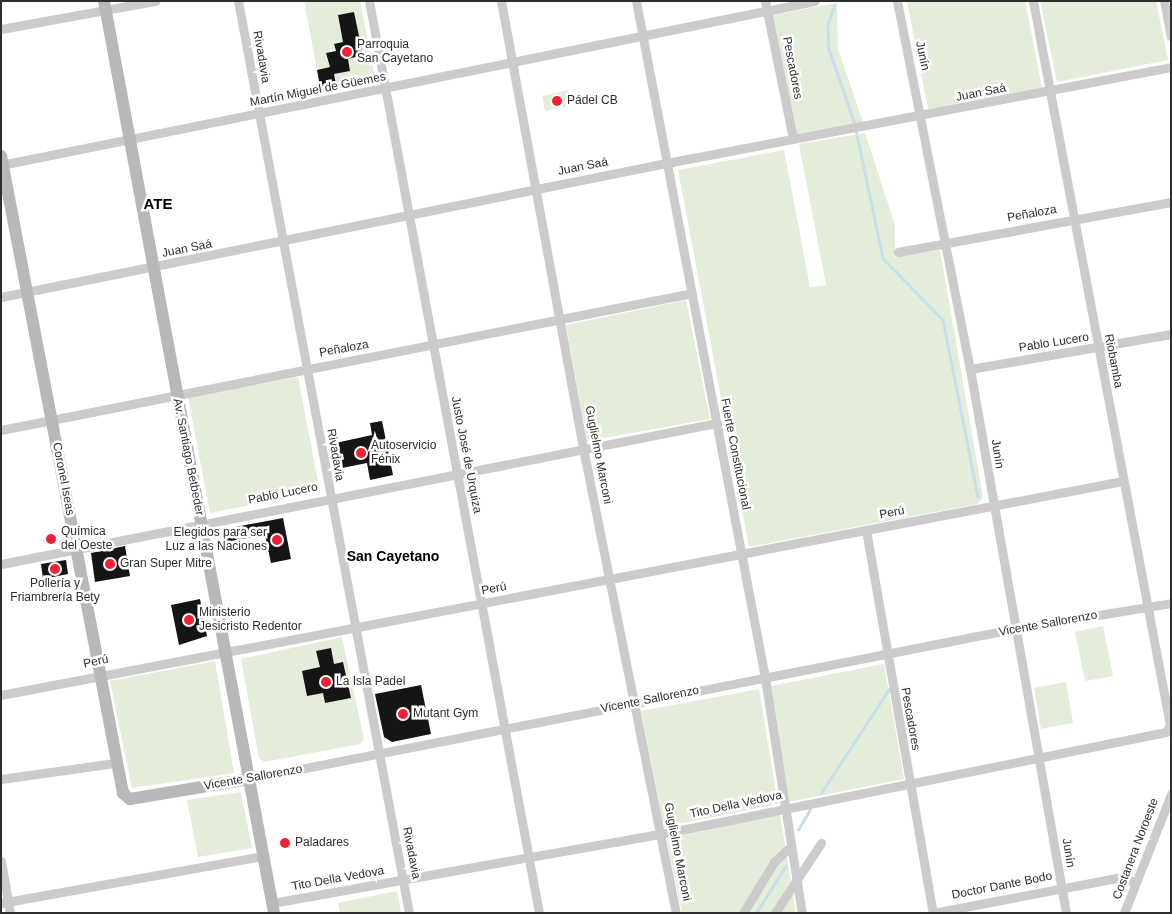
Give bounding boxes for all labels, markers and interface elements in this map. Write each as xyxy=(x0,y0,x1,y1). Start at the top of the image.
street label: Rivadavia xyxy=(249,30,273,84)
street label: Pescadores xyxy=(779,36,805,100)
place label: Parroquia San Cayetano xyxy=(357,38,433,66)
street label: Junín xyxy=(912,40,932,72)
marker: Parroquia San Cayetano xyxy=(341,46,353,58)
street label: Martín Miguel de Güemes xyxy=(249,70,387,110)
street label: Juan Saá xyxy=(955,81,1007,105)
place label: Pádel CB xyxy=(567,94,618,108)
marker: Pádel CB xyxy=(551,95,563,107)
street label: Juan Saá xyxy=(557,155,609,179)
district label: ATE xyxy=(144,195,172,213)
street label: Peñaloza xyxy=(1006,203,1058,225)
street label: Juan Saá xyxy=(161,237,213,261)
street label: Pablo Lucero xyxy=(1018,330,1090,356)
street label: Riobamba xyxy=(1101,333,1125,389)
street label: Peñaloza xyxy=(318,338,370,360)
street label: Justo José de Urquiza xyxy=(448,395,484,515)
street label: Av. Santiago Betbeder xyxy=(170,397,206,517)
street label: Fuerte Constitucional xyxy=(717,397,753,511)
street label: Guglielmo Marconi xyxy=(581,405,615,505)
street label: Rivadavia xyxy=(323,428,347,482)
street label: Junín xyxy=(988,438,1006,470)
place label: Autoservicio Fénix xyxy=(371,439,436,467)
street label: Coronel Iseas xyxy=(49,441,77,517)
marker: Autoservicio Fénix xyxy=(355,447,367,459)
street label: Pablo Lucero xyxy=(247,480,319,508)
street label: Perú xyxy=(878,504,906,522)
place label: Química del Oeste xyxy=(61,525,112,553)
place label: Elegidos para ser Luz a las Naciones xyxy=(166,526,267,554)
marker: Química del Oeste xyxy=(45,533,57,545)
marker: Elegidos para ser Luz a las Naciones xyxy=(271,534,283,546)
district label: San Cayetano xyxy=(347,548,439,564)
place label: Gran Super Mitre xyxy=(120,557,212,571)
marker: Gran Super Mitre xyxy=(104,558,116,570)
marker: Pollería y Friambrería Bety xyxy=(49,563,61,575)
place label: Pollería y Friambrería Bety xyxy=(10,577,100,605)
street label: Perú xyxy=(480,580,508,598)
place label: Ministerio Jesicristo Redentor xyxy=(199,606,302,634)
street label: Vicente Sallorenzo xyxy=(998,608,1098,640)
marker: Ministerio Jesicristo Redentor xyxy=(183,614,195,626)
street label: Perú xyxy=(82,652,110,672)
place label: La Isla Padel xyxy=(336,675,405,689)
marker: La Isla Padel xyxy=(320,676,332,688)
street label: Vicente Sallorenzo xyxy=(600,683,700,717)
street label: Pescadores xyxy=(897,687,923,751)
place label: Mutant Gym xyxy=(413,707,478,721)
marker: Mutant Gym xyxy=(397,708,409,720)
street label: Vicente Sallorenzo xyxy=(203,762,303,794)
street label: Tito Della Vedova xyxy=(689,788,783,822)
street label: Costanera Noroeste xyxy=(1110,796,1162,902)
street label: Guglielmo Marconi xyxy=(660,802,694,902)
street label: Rivadavia xyxy=(399,826,423,880)
place label: Paladares xyxy=(295,836,349,850)
marker: Paladares xyxy=(279,837,291,849)
street label: Junín xyxy=(1058,837,1078,869)
street label: Tito Della Vedova xyxy=(291,864,385,894)
street label: Doctor Dante Bodo xyxy=(951,869,1053,903)

